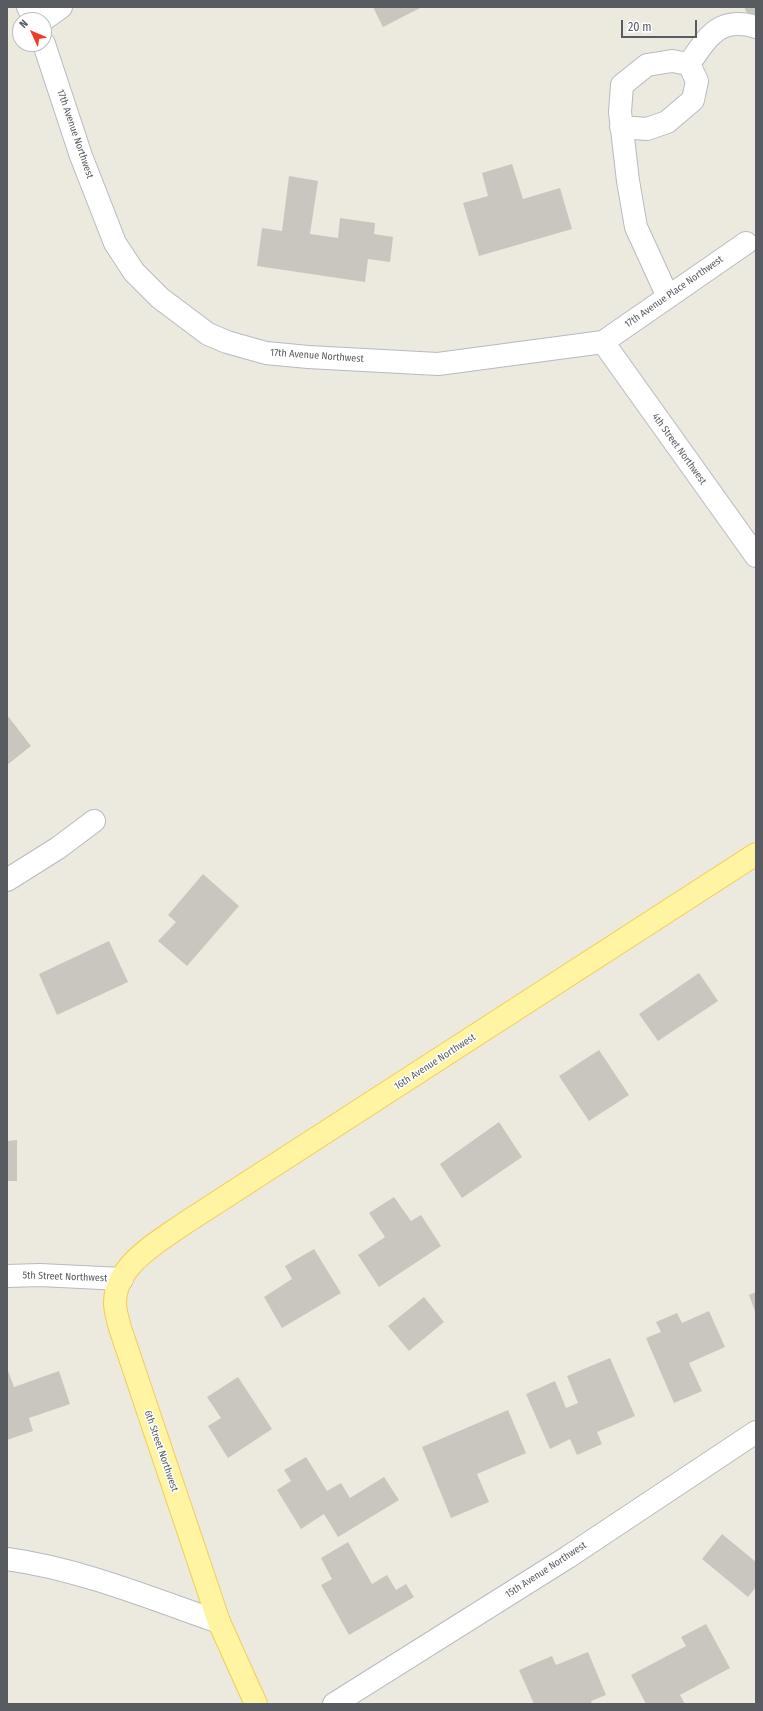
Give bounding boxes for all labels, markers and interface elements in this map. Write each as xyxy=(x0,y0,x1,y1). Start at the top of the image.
north arrow xyxy=(12,12,52,52)
scale bar xyxy=(623,12,699,38)
text: N xyxy=(17,17,31,31)
text: 20 m xyxy=(628,20,652,34)
street label: 17th Avenue Northwest xyxy=(54,88,96,180)
street label: 17th Avenue Place Northwest xyxy=(622,253,726,331)
street label: 17th Avenue Northwest xyxy=(270,347,364,365)
street label: 4th Street Northwest xyxy=(649,411,709,487)
street label: 16th Avenue Northwest xyxy=(392,1031,478,1093)
street label: 5th Street Northwest xyxy=(22,1270,108,1284)
street label: 6th Street Northwest xyxy=(141,1409,181,1493)
street label: 15th Avenue Northwest xyxy=(503,1539,589,1601)

